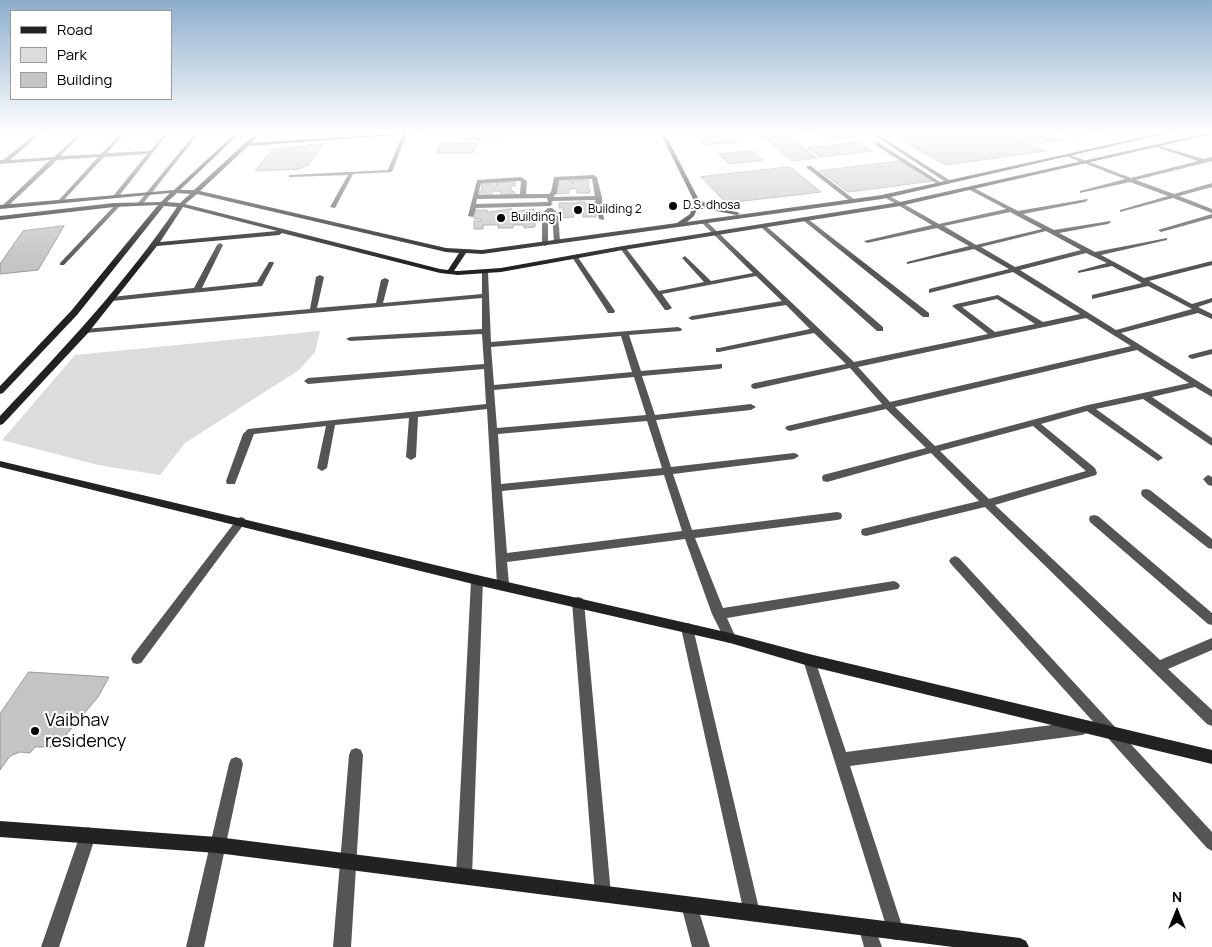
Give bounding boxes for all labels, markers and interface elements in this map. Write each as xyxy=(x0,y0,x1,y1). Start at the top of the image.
legend xyxy=(10,10,172,100)
text: Road xyxy=(57,19,93,40)
text: Park xyxy=(57,44,87,65)
text: Building xyxy=(57,69,112,90)
place label: D.S. dhosa xyxy=(683,199,740,213)
marker: D.S. dhosa xyxy=(667,200,679,212)
place label: Building 2 xyxy=(588,203,641,217)
marker: Building 2 xyxy=(572,204,584,216)
place label: Building 1 xyxy=(511,211,562,225)
marker: Building 1 xyxy=(495,212,507,224)
place label: Vaibhav residency xyxy=(45,710,126,752)
marker: Vaibhav residency xyxy=(29,725,41,737)
north arrow xyxy=(1152,887,1202,937)
text: N xyxy=(1172,887,1182,906)

